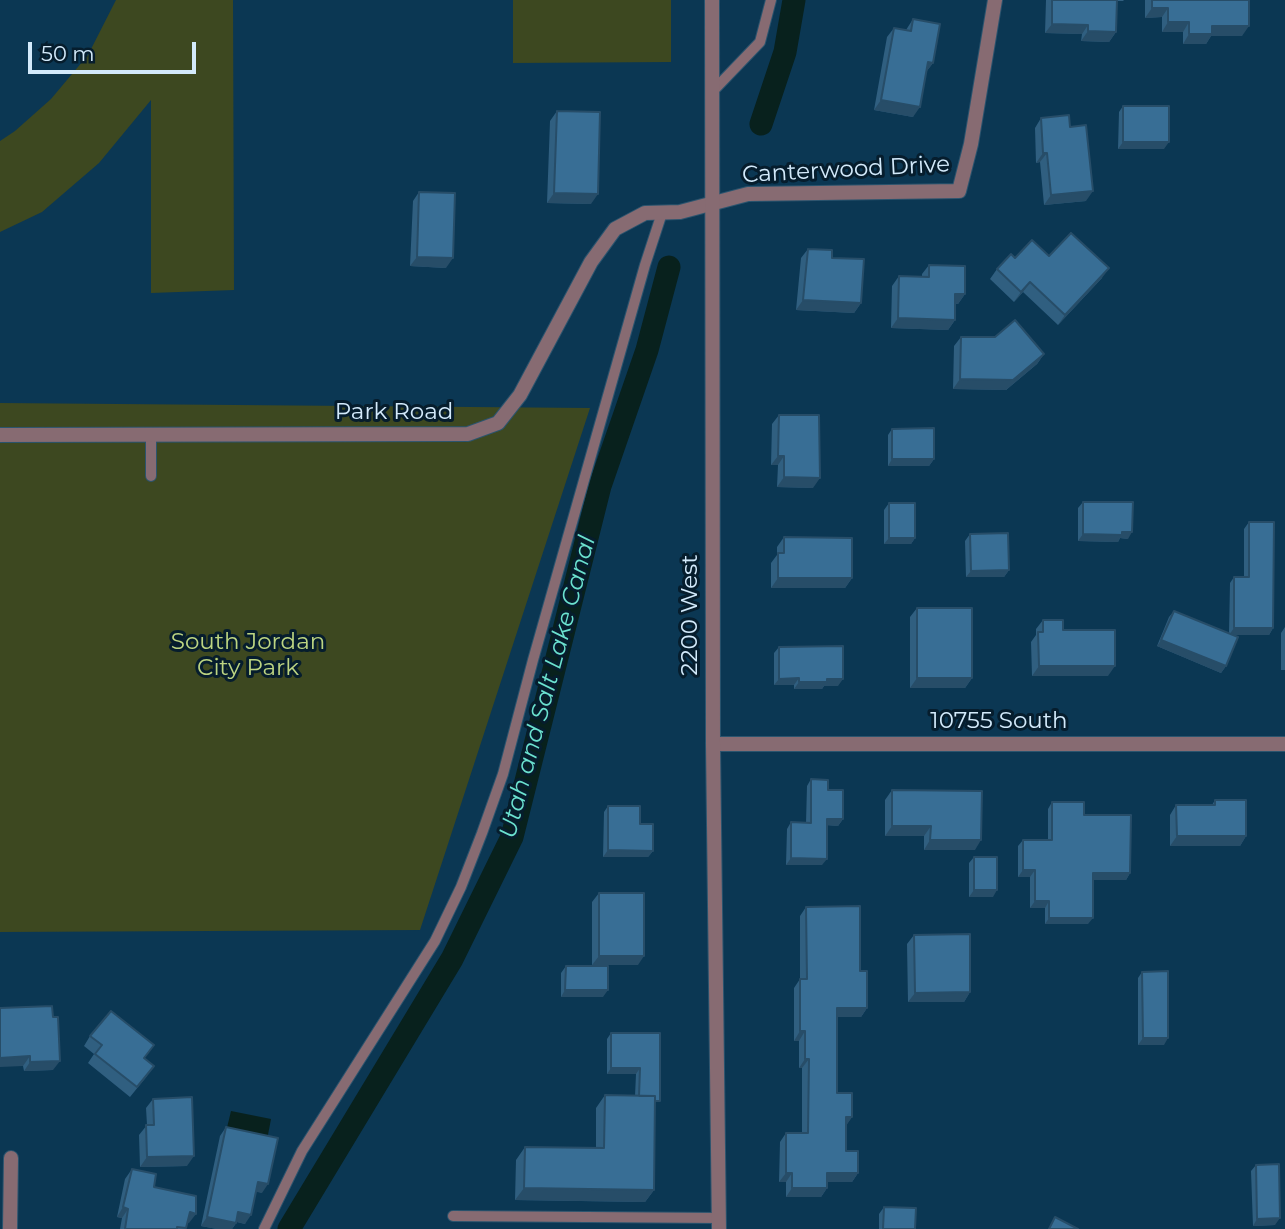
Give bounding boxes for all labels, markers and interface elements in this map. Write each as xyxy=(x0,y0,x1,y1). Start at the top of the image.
scale bar xyxy=(32,28,200,72)
text: 50 m xyxy=(41,41,95,66)
street label: Canterwood Drive xyxy=(741,151,951,189)
street label: Park Road xyxy=(335,398,453,426)
water label: Utah and Salt Lake Canal xyxy=(494,533,602,841)
street label: 2200 West xyxy=(676,554,704,676)
park label: South Jordan City Park xyxy=(171,628,325,682)
street label: 10755 South xyxy=(930,707,1068,735)

